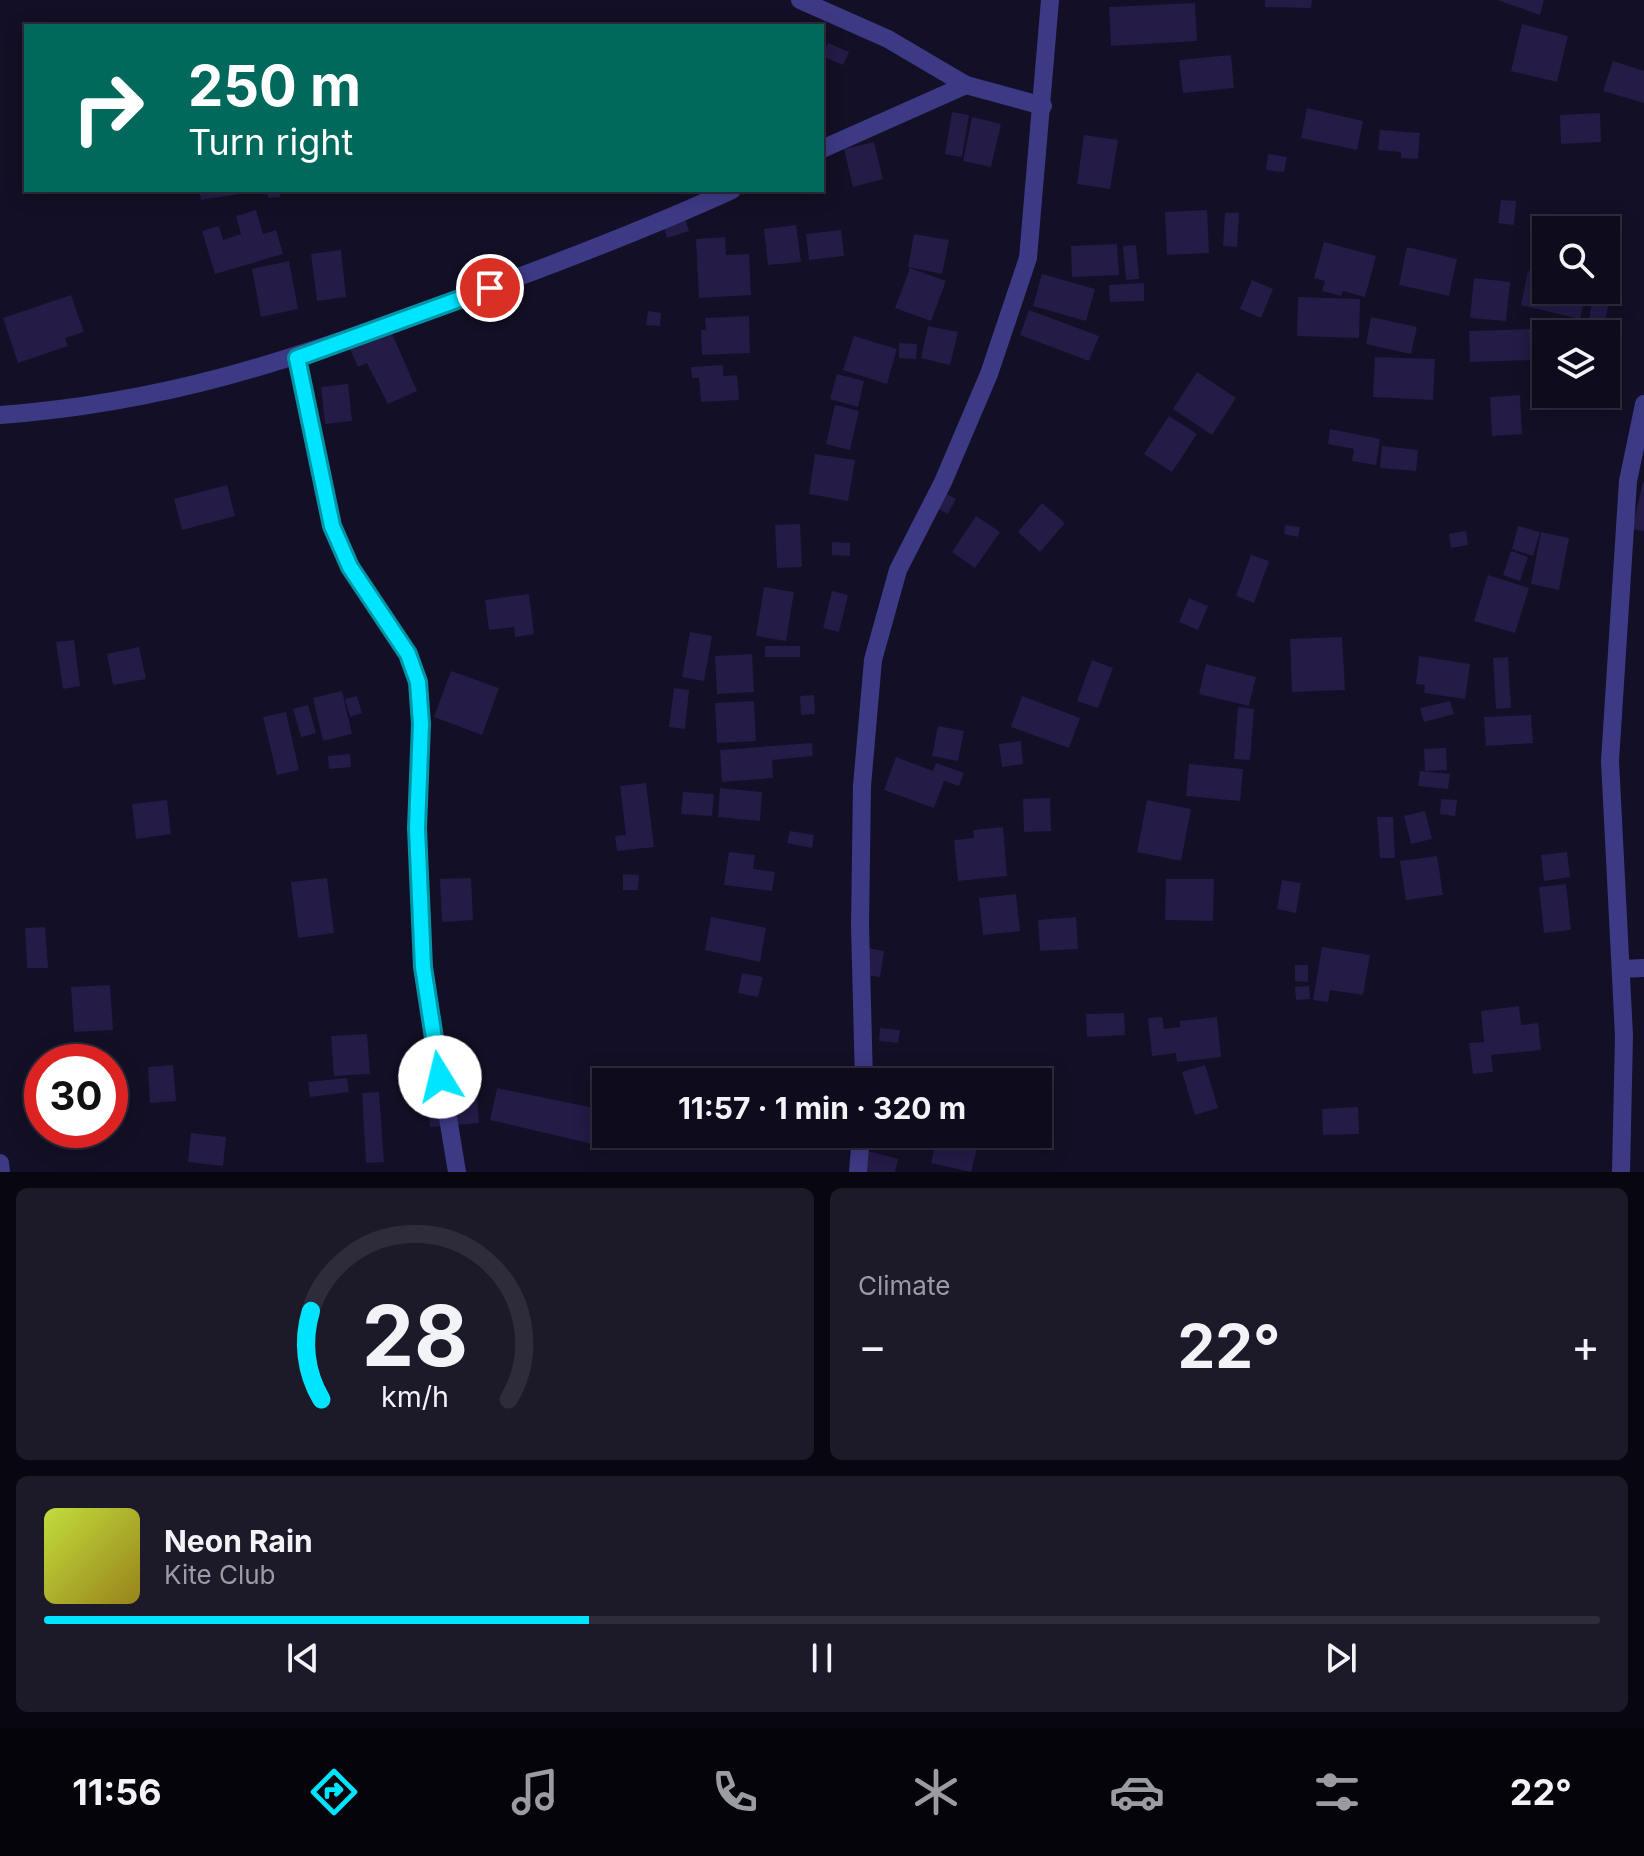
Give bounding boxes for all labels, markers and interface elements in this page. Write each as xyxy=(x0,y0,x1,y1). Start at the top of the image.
text: 250 m xyxy=(188,52,361,120)
icon: right xyxy=(56,56,160,160)
text: Turn right xyxy=(188,120,353,164)
map controls xyxy=(1532,216,1620,408)
button: search xyxy=(1532,216,1620,304)
pin xyxy=(456,254,524,322)
icon: arrive xyxy=(468,266,512,310)
button: layers xyxy=(1532,320,1620,408)
position arrow xyxy=(398,1035,482,1119)
speed limit sign: 30 xyxy=(24,1044,128,1148)
text: 11:57 · 1 min · 320 m xyxy=(678,1090,966,1126)
text: Climate xyxy=(858,1270,950,1301)
text: 28 xyxy=(362,1285,468,1386)
text: 22° xyxy=(1177,1310,1281,1382)
text: − xyxy=(858,1319,887,1373)
text: + xyxy=(1571,1319,1600,1373)
text: km/h xyxy=(381,1379,449,1414)
text: Neon Rain xyxy=(164,1523,313,1559)
text: Kite Club xyxy=(164,1559,275,1590)
icon: previous xyxy=(281,1636,325,1680)
icon: pause xyxy=(800,1636,844,1680)
icon: next xyxy=(1319,1636,1363,1680)
icon: directions xyxy=(306,1764,362,1820)
icon: music xyxy=(507,1764,563,1820)
icon: phone xyxy=(707,1764,763,1820)
icon: climate xyxy=(908,1764,964,1820)
icon: car xyxy=(1109,1764,1165,1820)
icon: filters xyxy=(1309,1764,1365,1820)
text: 11:56 xyxy=(72,1770,162,1814)
text: 22° xyxy=(1510,1770,1572,1814)

